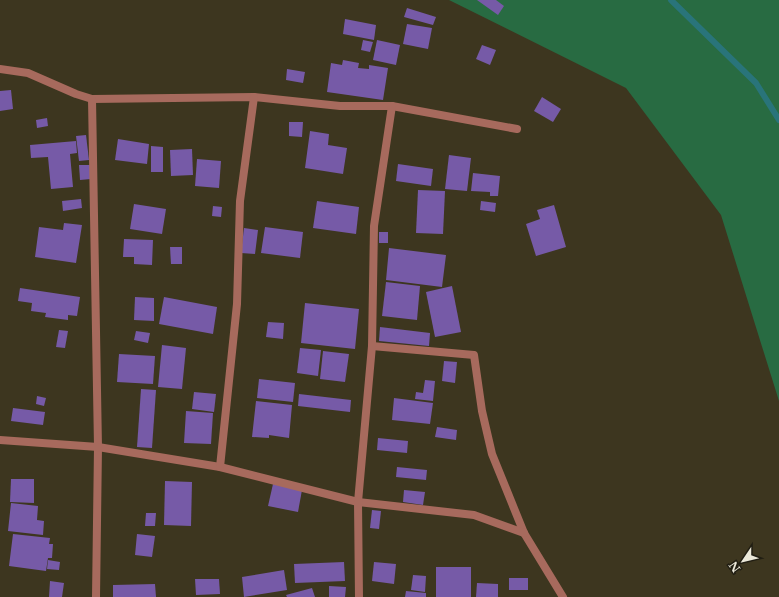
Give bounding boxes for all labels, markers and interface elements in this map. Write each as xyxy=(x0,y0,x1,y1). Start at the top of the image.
north arrow xyxy=(723,541,763,581)
text: N xyxy=(726,558,744,575)

